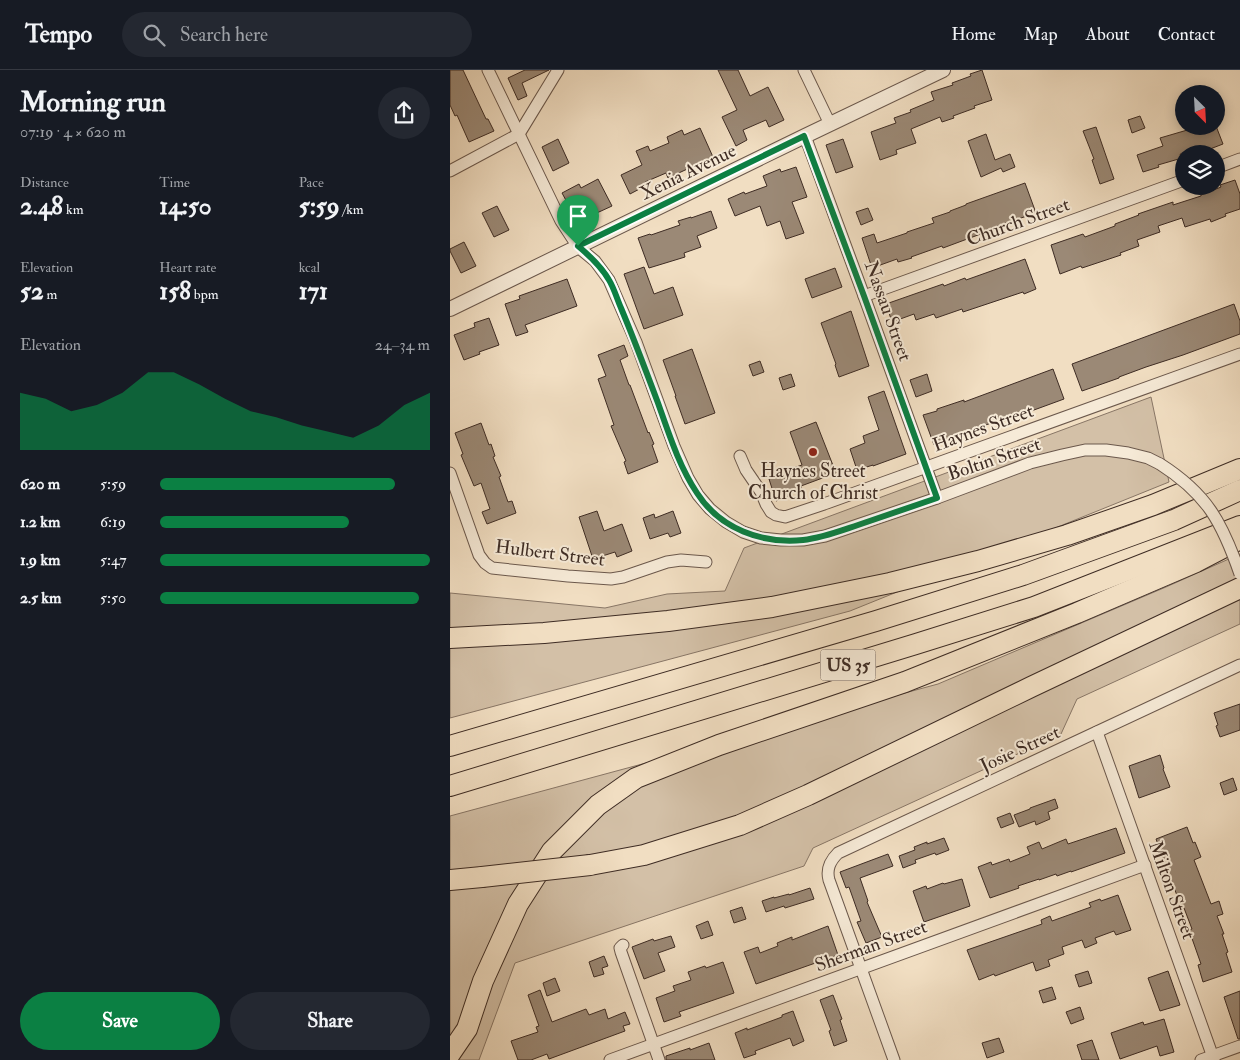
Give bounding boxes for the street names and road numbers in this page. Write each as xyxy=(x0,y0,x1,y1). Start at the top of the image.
street label: Xenia Avenue xyxy=(636,138,740,206)
street label: Church Street xyxy=(963,192,1073,252)
street label: Nassau Street xyxy=(859,258,917,364)
street label: Haynes Street xyxy=(929,399,1037,457)
street label: Boltin Street xyxy=(944,432,1044,486)
street label: Hulbert Street xyxy=(494,534,606,572)
road number: US 35 xyxy=(820,650,876,680)
street label: Josie Street xyxy=(975,720,1064,778)
street label: Milton Street xyxy=(1143,837,1201,943)
street label: Sherman Street xyxy=(812,915,930,977)

